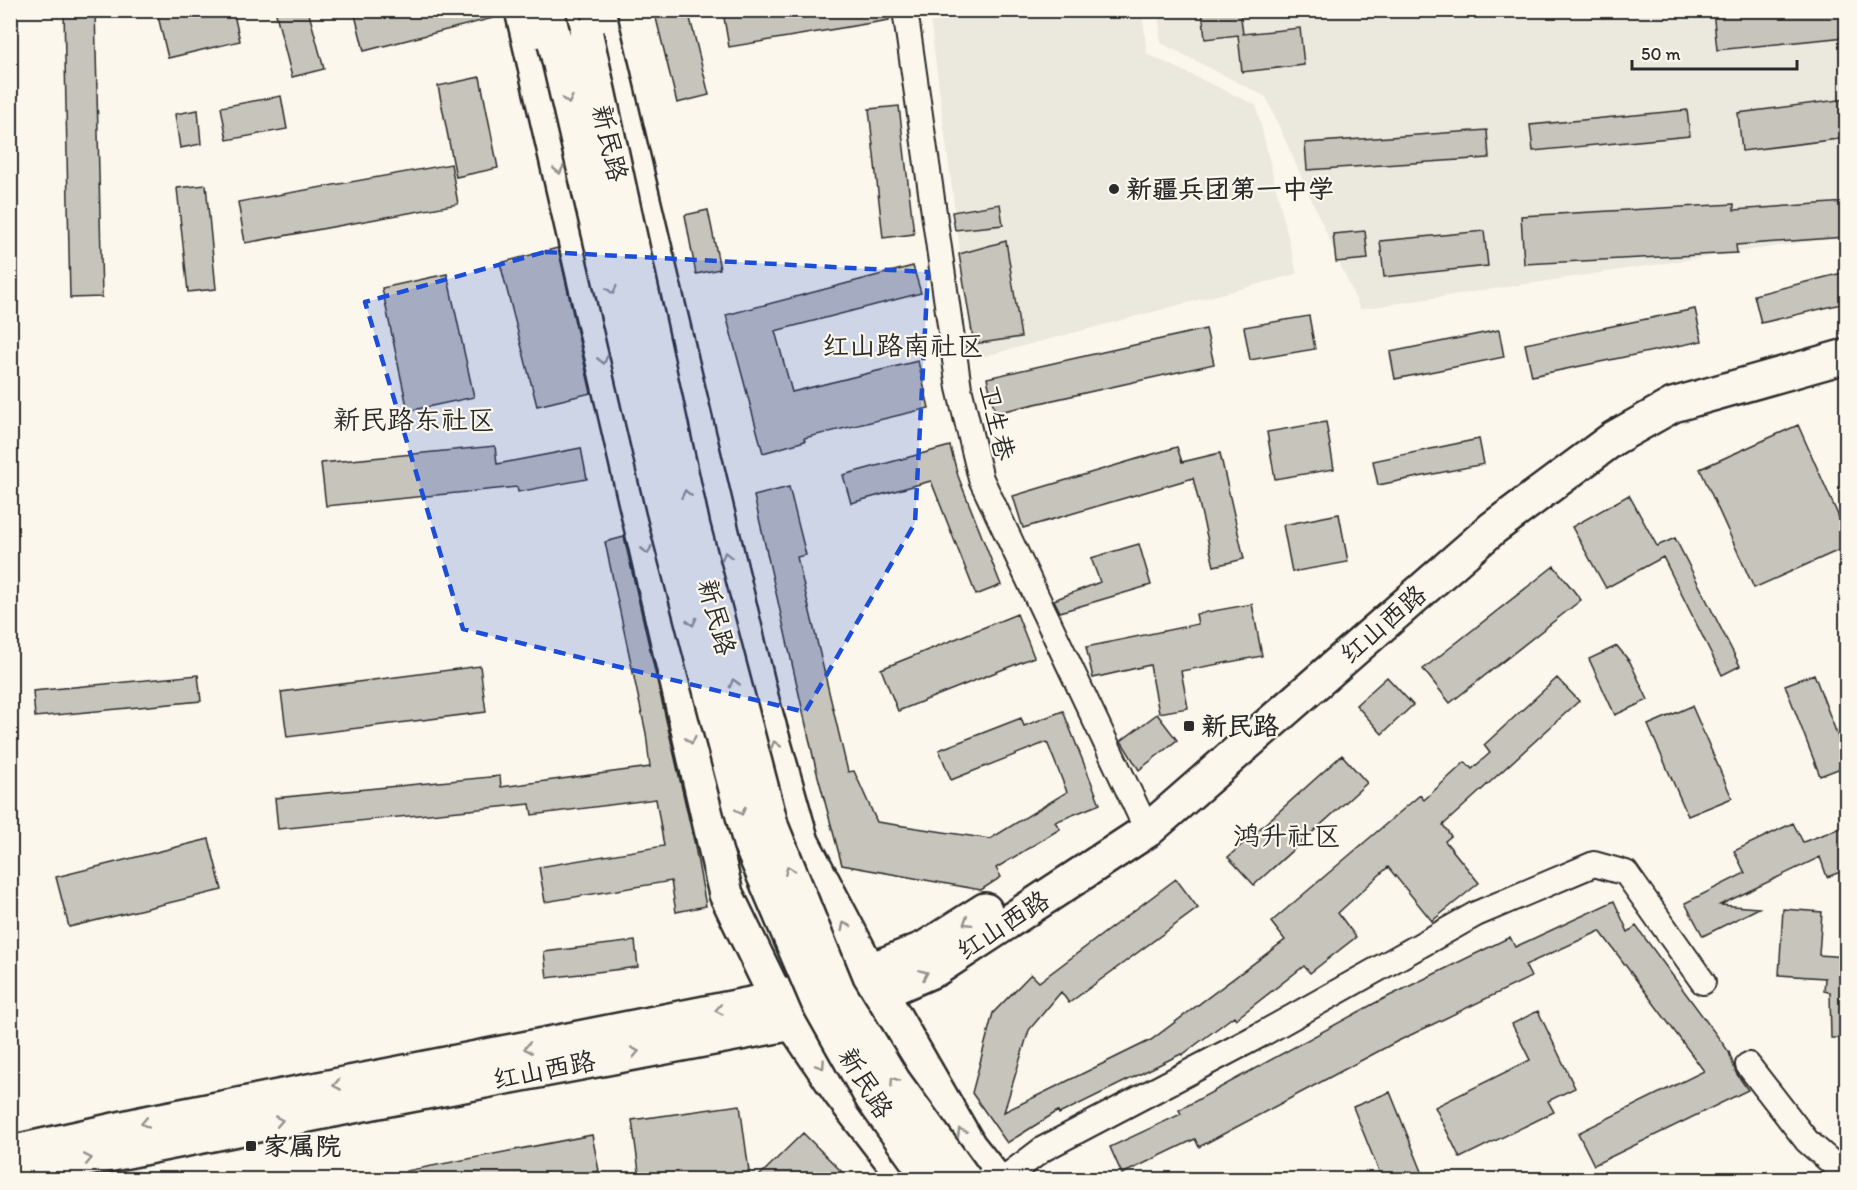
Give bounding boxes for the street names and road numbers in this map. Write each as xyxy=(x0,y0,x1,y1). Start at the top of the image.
street label: 新民路 xyxy=(586,101,634,185)
street label: 卫生巷 xyxy=(973,380,1021,464)
street label: 新民路 xyxy=(691,575,743,659)
street label: 红山西路 xyxy=(1333,578,1433,670)
street label: 红山西路 xyxy=(951,883,1055,967)
street label: 新民路 xyxy=(832,1041,900,1125)
street label: 红山西路 xyxy=(490,1044,598,1096)

